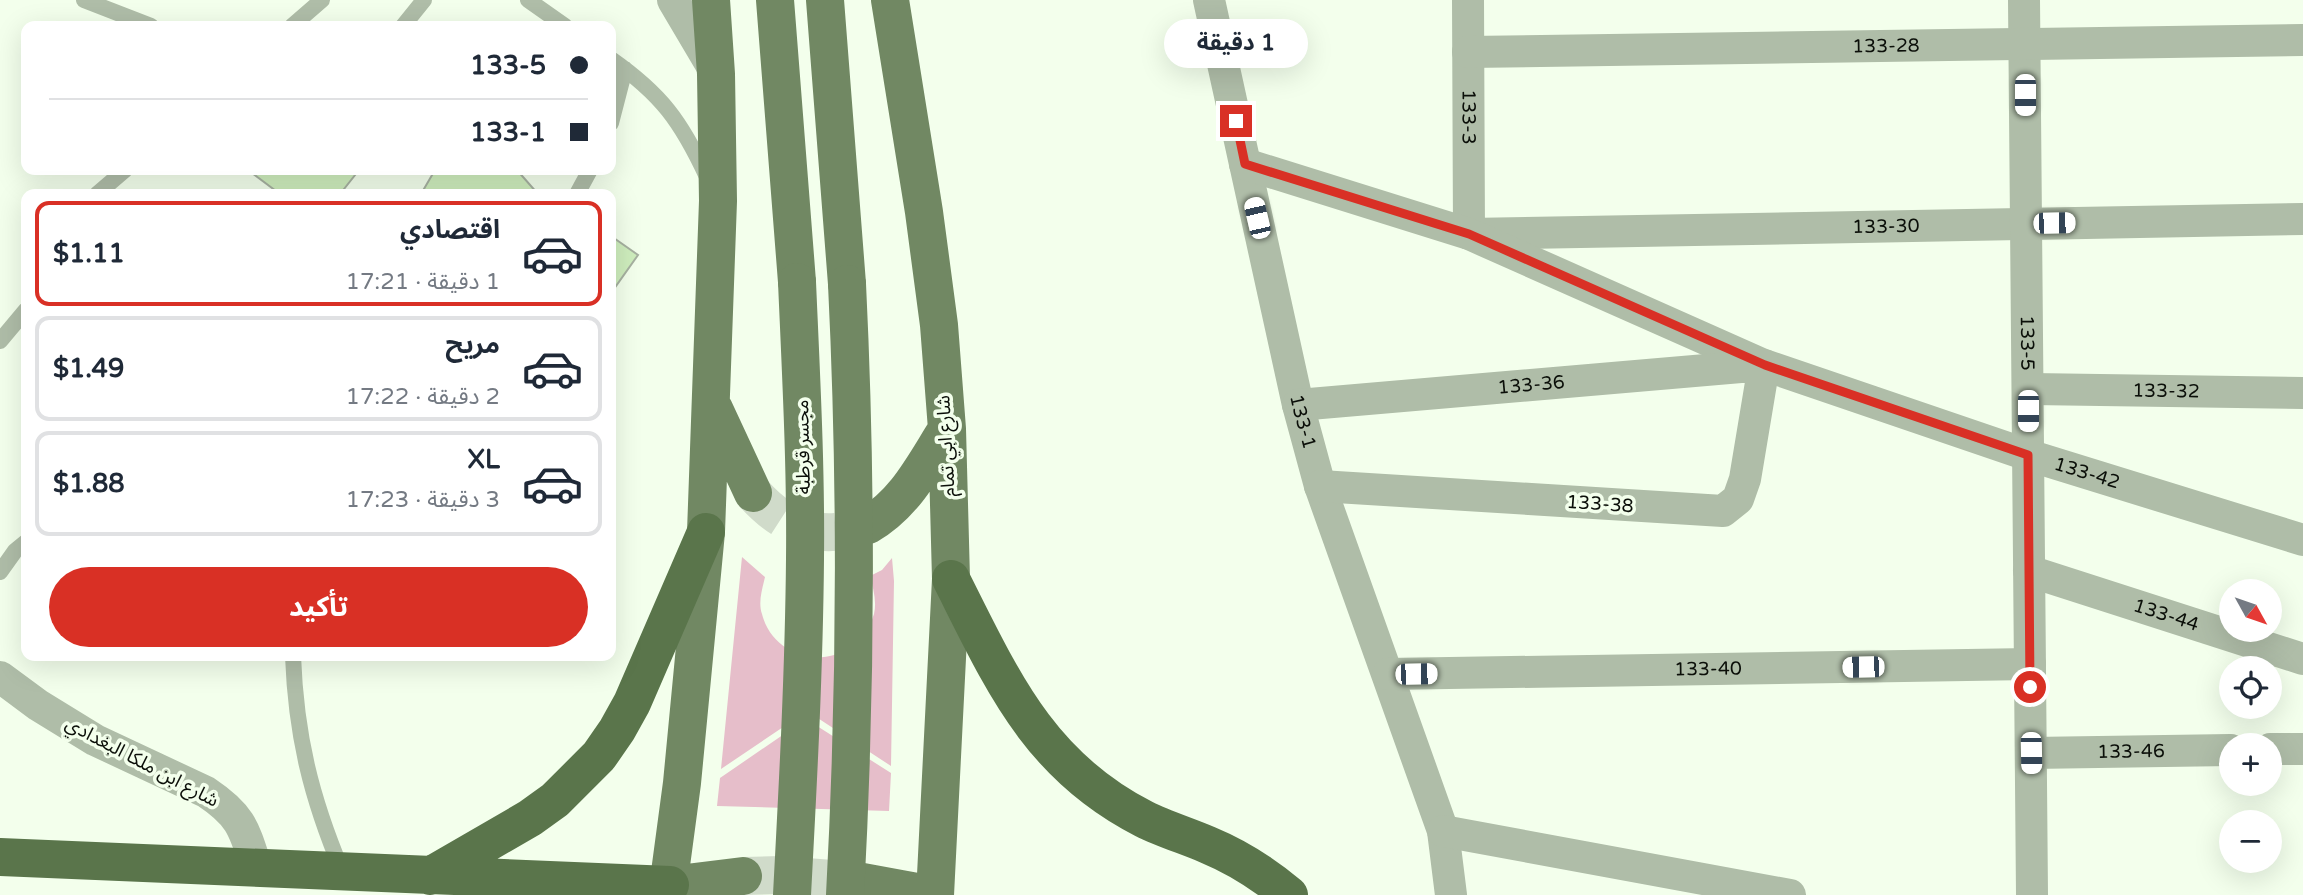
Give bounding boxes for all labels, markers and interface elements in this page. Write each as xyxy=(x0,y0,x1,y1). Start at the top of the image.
callout: 1 دقيقة xyxy=(1164,19,1308,68)
text: 1 دقيقة xyxy=(1197,29,1275,57)
street label: 133-28 xyxy=(1852,35,1920,57)
text: 133-5 xyxy=(470,50,546,81)
car xyxy=(2015,74,2036,116)
street label: 133-3 xyxy=(1457,89,1480,145)
route end xyxy=(1220,105,1252,137)
text: 133-1 xyxy=(470,117,546,148)
car xyxy=(1243,195,1272,241)
car xyxy=(2033,212,2076,234)
text: اقتصادي xyxy=(400,214,500,245)
street label: 133-30 xyxy=(1852,215,1920,238)
icon: car xyxy=(521,222,584,285)
text: $1.11 xyxy=(53,238,125,269)
text: 1 دقيقة · 17:21 xyxy=(345,268,500,296)
street label: 133-5 xyxy=(2016,315,2038,371)
text: مريح xyxy=(445,329,500,360)
icon: car xyxy=(521,337,584,400)
text: $1.49 xyxy=(53,353,124,384)
street label: 133-36 xyxy=(1497,371,1566,399)
street label: 133-32 xyxy=(2132,380,2200,402)
text: 2 دقيقة · 17:22 xyxy=(345,383,500,411)
car xyxy=(2018,390,2039,432)
street label: 133-1 xyxy=(1285,392,1320,451)
street label: شارع ابي تمام xyxy=(932,394,963,497)
street label: مجسر قرطبة xyxy=(791,399,815,495)
text: XL xyxy=(468,444,500,475)
icon: car xyxy=(521,452,584,515)
street label: 133-42 xyxy=(2051,453,2122,494)
text: $1.88 xyxy=(53,468,125,499)
text: 3 دقيقة · 17:23 xyxy=(345,486,500,514)
street label: 133-38 xyxy=(1566,491,1634,517)
button: تأكيد xyxy=(49,567,588,647)
north arrow xyxy=(2219,579,2282,642)
map controls xyxy=(2219,579,2282,873)
street label: 133-44 xyxy=(2131,594,2202,636)
car xyxy=(1842,656,1885,678)
button: locate xyxy=(2219,656,2282,719)
street label: 133-40 xyxy=(1674,657,1742,681)
car xyxy=(1395,663,1438,685)
route start xyxy=(2014,671,2046,703)
street label: شارع ابن ملكا البغدادي xyxy=(60,712,222,815)
car xyxy=(2021,732,2042,774)
button: + xyxy=(2219,733,2282,796)
street label: 133-46 xyxy=(2097,740,2165,763)
button: − xyxy=(2219,810,2282,873)

